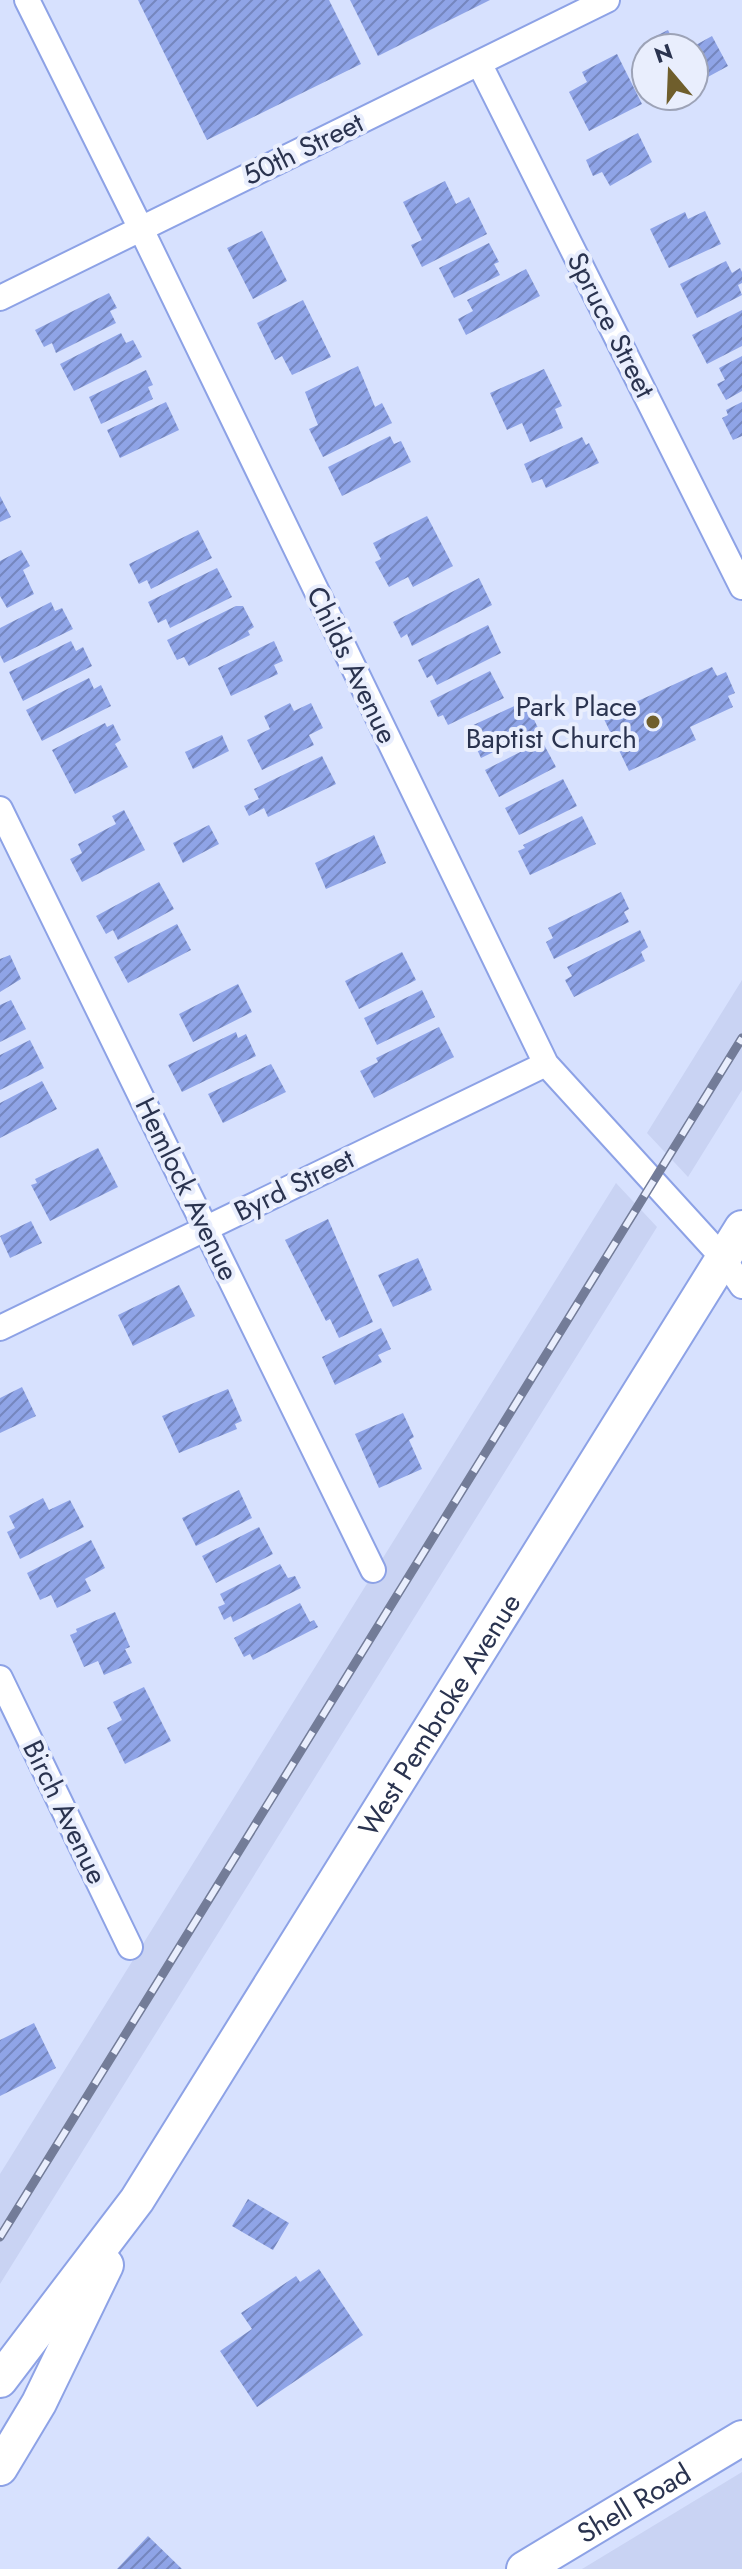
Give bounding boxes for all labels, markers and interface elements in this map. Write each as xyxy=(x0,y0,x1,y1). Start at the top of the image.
north arrow xyxy=(630,32,710,112)
text: N xyxy=(650,35,677,71)
street label: 50th Street xyxy=(236,102,370,196)
street label: Spruce Street xyxy=(557,245,665,405)
street label: Childs Avenue xyxy=(296,579,408,751)
place label: Park Place Baptist Church xyxy=(466,686,637,759)
marker: Park Place Baptist Church xyxy=(644,713,662,731)
street label: Hemlock Avenue xyxy=(125,1090,249,1288)
street label: Byrd Street xyxy=(227,1138,361,1232)
street label: West Pembroke Avenue xyxy=(348,1585,530,1844)
street label: Birch Avenue xyxy=(12,1733,118,1891)
street label: Shell Road xyxy=(569,2453,698,2553)

